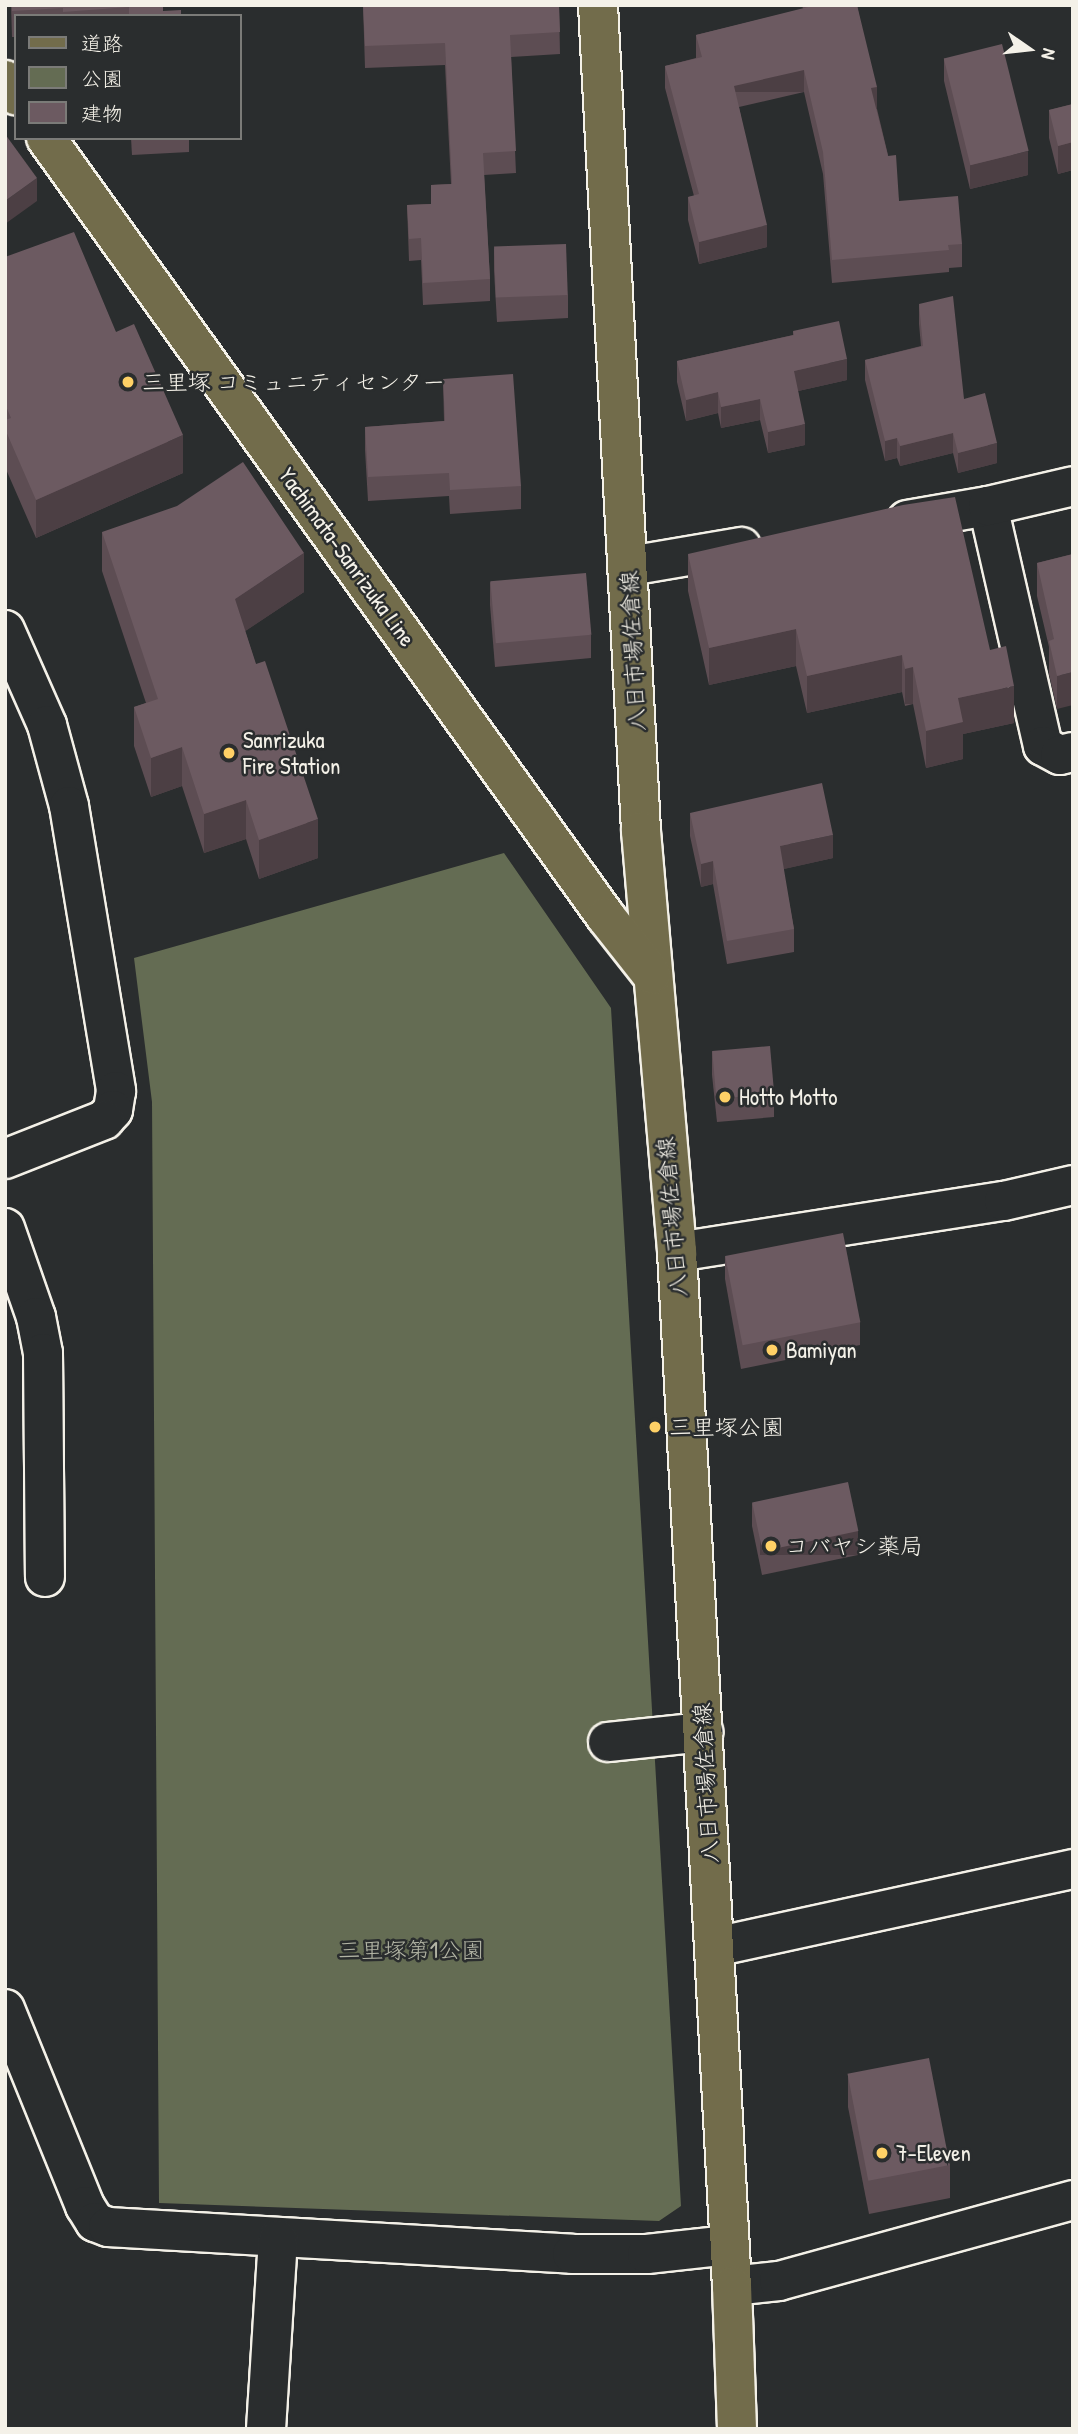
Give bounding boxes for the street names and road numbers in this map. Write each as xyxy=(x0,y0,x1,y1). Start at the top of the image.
street label: Yachimata-Sanrizuka Line xyxy=(273,462,421,652)
street label: 八日市場佐倉線 xyxy=(615,570,651,732)
street label: 八日市場佐倉線 xyxy=(651,1136,693,1298)
street label: 八日市場佐倉線 xyxy=(688,1702,724,1864)

